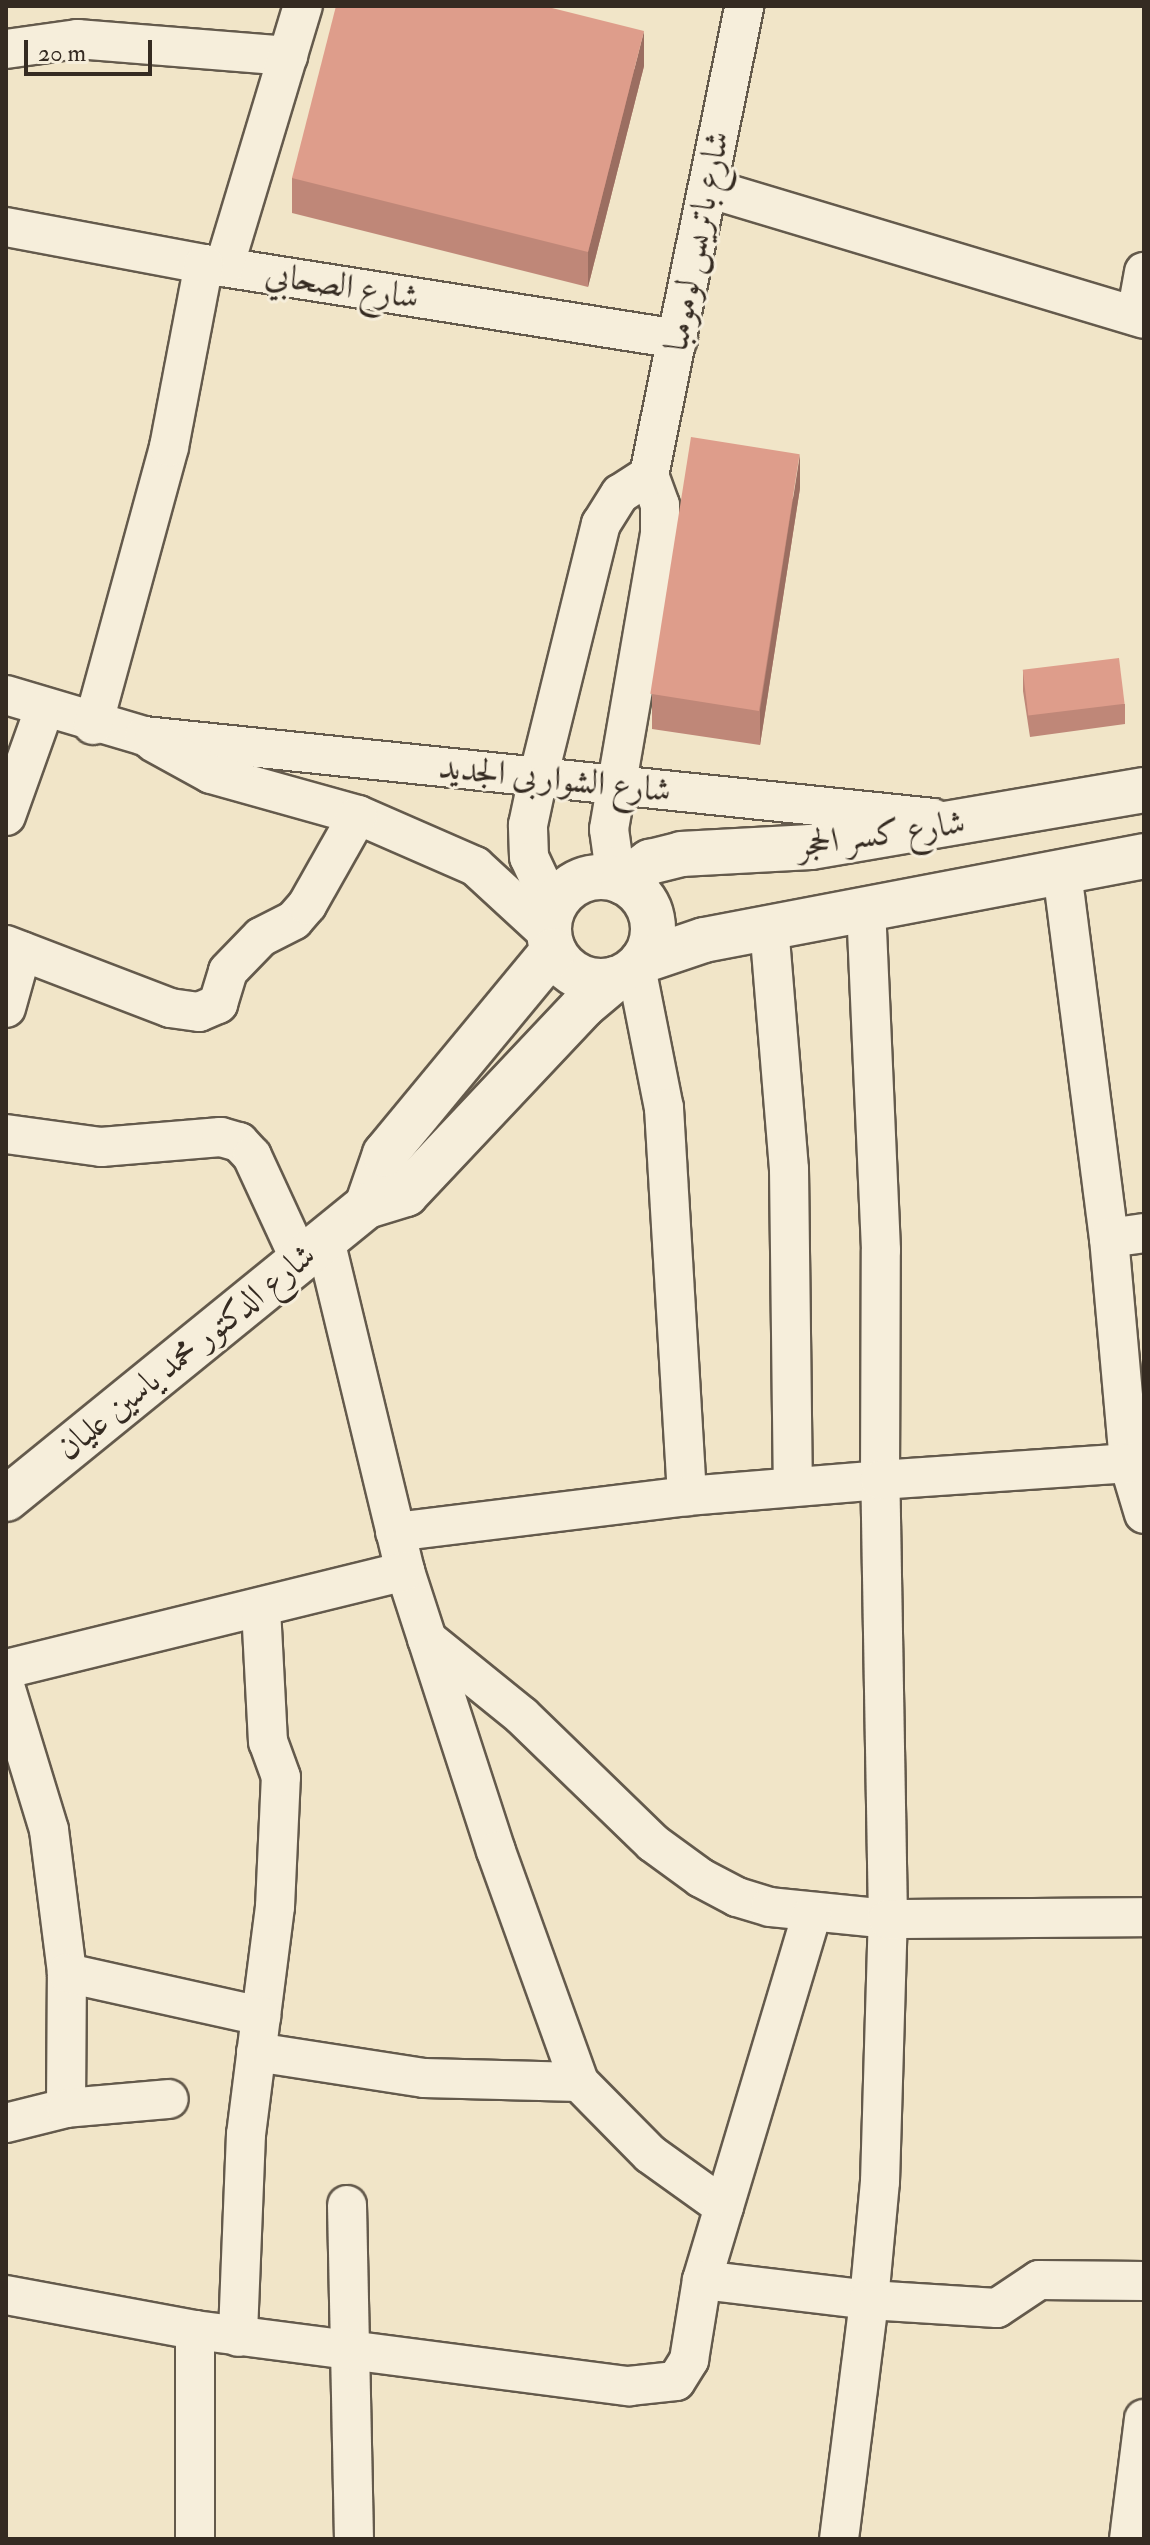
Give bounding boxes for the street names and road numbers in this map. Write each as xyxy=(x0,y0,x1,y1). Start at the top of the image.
street label: شارع باتريس لومومبا xyxy=(656,128,738,354)
street label: شارع الصحابي xyxy=(262,254,422,318)
street label: شارع الشواربى الجديد xyxy=(437,747,673,811)
street label: شارع كسر الحجر xyxy=(794,802,968,866)
street label: شارع الدكتور محمد ياسين عليان xyxy=(48,1235,324,1469)

